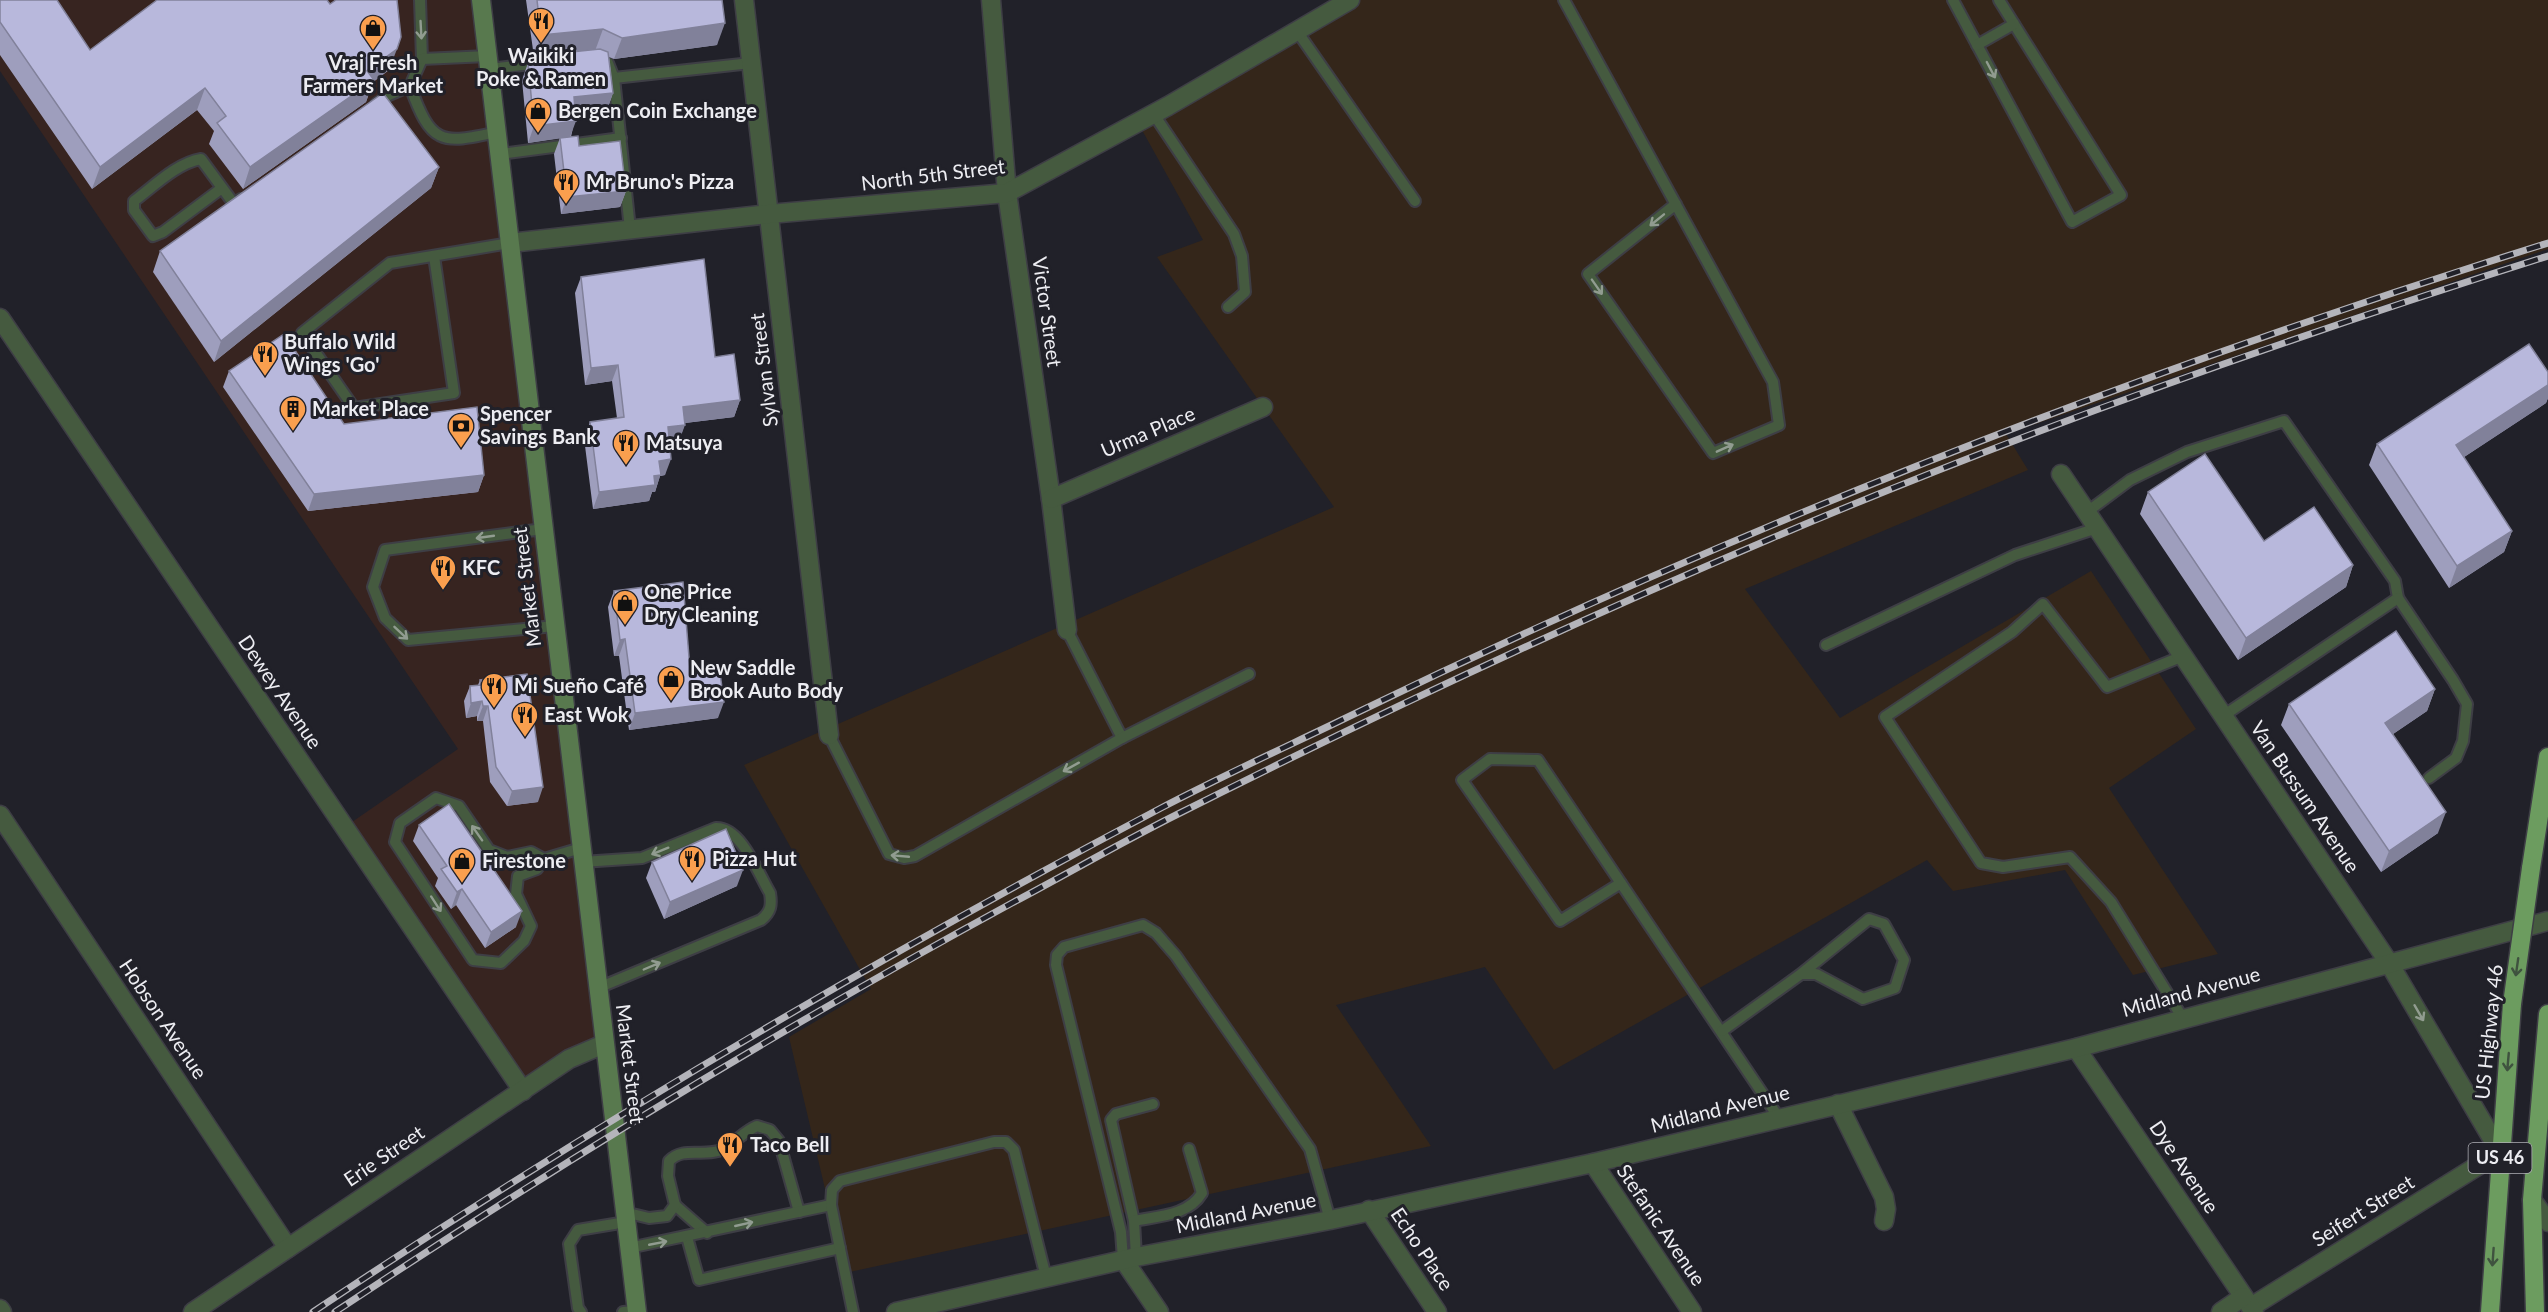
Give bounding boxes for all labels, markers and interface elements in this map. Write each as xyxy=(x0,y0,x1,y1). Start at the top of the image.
restaurant icon: Waikiki Poke & Ramen xyxy=(526,6,556,44)
shop icon: Vraj Fresh Farmers Market xyxy=(358,13,388,51)
one-way arrow xyxy=(416,19,427,39)
place label: Waikiki Poke & Ramen xyxy=(476,43,606,90)
place label: Vraj Fresh Farmers Market xyxy=(303,50,444,97)
one-way arrow xyxy=(1985,61,1997,79)
shop icon: Bergen Coin Exchange xyxy=(523,96,553,134)
place label: Bergen Coin Exchange xyxy=(558,98,757,122)
street label: North 5th Street xyxy=(860,153,1006,195)
restaurant icon: Mr Bruno's Pizza xyxy=(551,167,581,205)
place label: Mr Bruno's Pizza xyxy=(586,169,734,193)
one-way arrow xyxy=(1649,213,1665,226)
street label: Victor Street xyxy=(1028,255,1068,368)
one-way arrow xyxy=(1591,278,1603,295)
street label: Sylvan Street xyxy=(744,312,782,428)
place label: Buffalo Wild Wings 'Go' xyxy=(284,329,396,376)
restaurant icon: Buffalo Wild Wings 'Go' xyxy=(250,339,280,377)
building icon: Market Place xyxy=(278,394,308,432)
place label: Market Place xyxy=(312,396,429,420)
place label: Spencer Savings Bank xyxy=(480,401,597,448)
street label: Urma Place xyxy=(1097,401,1198,462)
bank icon: Spencer Savings Bank xyxy=(446,411,476,449)
restaurant icon: Matsuya xyxy=(611,428,641,466)
place label: Matsuya xyxy=(646,430,723,454)
one-way arrow xyxy=(1715,442,1734,453)
street label: Market Street xyxy=(507,526,545,648)
one-way arrow xyxy=(476,532,496,543)
restaurant icon: KFC xyxy=(428,553,458,591)
place label: KFC xyxy=(462,555,500,579)
place label: One Price Dry Cleaning xyxy=(644,579,759,626)
shop icon: One Price Dry Cleaning xyxy=(610,588,640,626)
one-way arrow xyxy=(393,626,408,640)
street label: Dewey Avenue xyxy=(234,630,328,753)
place label: New Saddle Brook Auto Body xyxy=(690,655,844,702)
shop icon: New Saddle Brook Auto Body xyxy=(656,664,686,702)
restaurant icon: Mi Sueño Café xyxy=(479,671,509,709)
place label: Mi Sueño Café xyxy=(514,673,644,697)
restaurant icon: East Wok xyxy=(510,700,540,738)
place label: East Wok xyxy=(544,702,629,726)
street label: Van Bussum Avenue xyxy=(2246,716,2365,877)
one-way arrow xyxy=(1063,761,1080,773)
one-way arrow xyxy=(471,825,483,841)
restaurant icon: Pizza Hut xyxy=(677,844,707,882)
shop icon: Firestone xyxy=(447,846,477,884)
one-way arrow xyxy=(651,846,669,857)
place label: Pizza Hut xyxy=(712,846,797,870)
place label: Firestone xyxy=(482,848,566,872)
one-way arrow xyxy=(891,850,911,861)
one-way arrow xyxy=(430,895,442,912)
street label: Hobson Avenue xyxy=(115,954,213,1083)
one-way arrow xyxy=(2512,957,2523,977)
one-way arrow xyxy=(642,960,661,971)
street label: Midland Avenue xyxy=(2119,961,2262,1021)
street label: US Highway 46 xyxy=(2469,963,2507,1101)
street label: Market Street xyxy=(612,1003,650,1125)
one-way arrow xyxy=(2413,1004,2425,1021)
one-way arrow xyxy=(2502,1052,2513,1072)
street label: Midland Avenue xyxy=(1648,1079,1792,1137)
street label: Dye Avenue xyxy=(2145,1116,2225,1217)
street label: Erie Street xyxy=(339,1120,428,1191)
restaurant icon: Taco Bell xyxy=(715,1130,745,1168)
place label: Taco Bell xyxy=(750,1132,829,1156)
road number: US 46 xyxy=(2468,1143,2532,1173)
street label: Stefanic Avenue xyxy=(1612,1159,1711,1290)
street label: Seifert Street xyxy=(2307,1169,2418,1251)
street label: Midland Avenue xyxy=(1174,1187,1318,1237)
street label: Echo Place xyxy=(1386,1202,1459,1294)
one-way arrow xyxy=(734,1218,753,1230)
one-way arrow xyxy=(648,1237,667,1248)
one-way arrow xyxy=(2487,1246,2498,1266)

